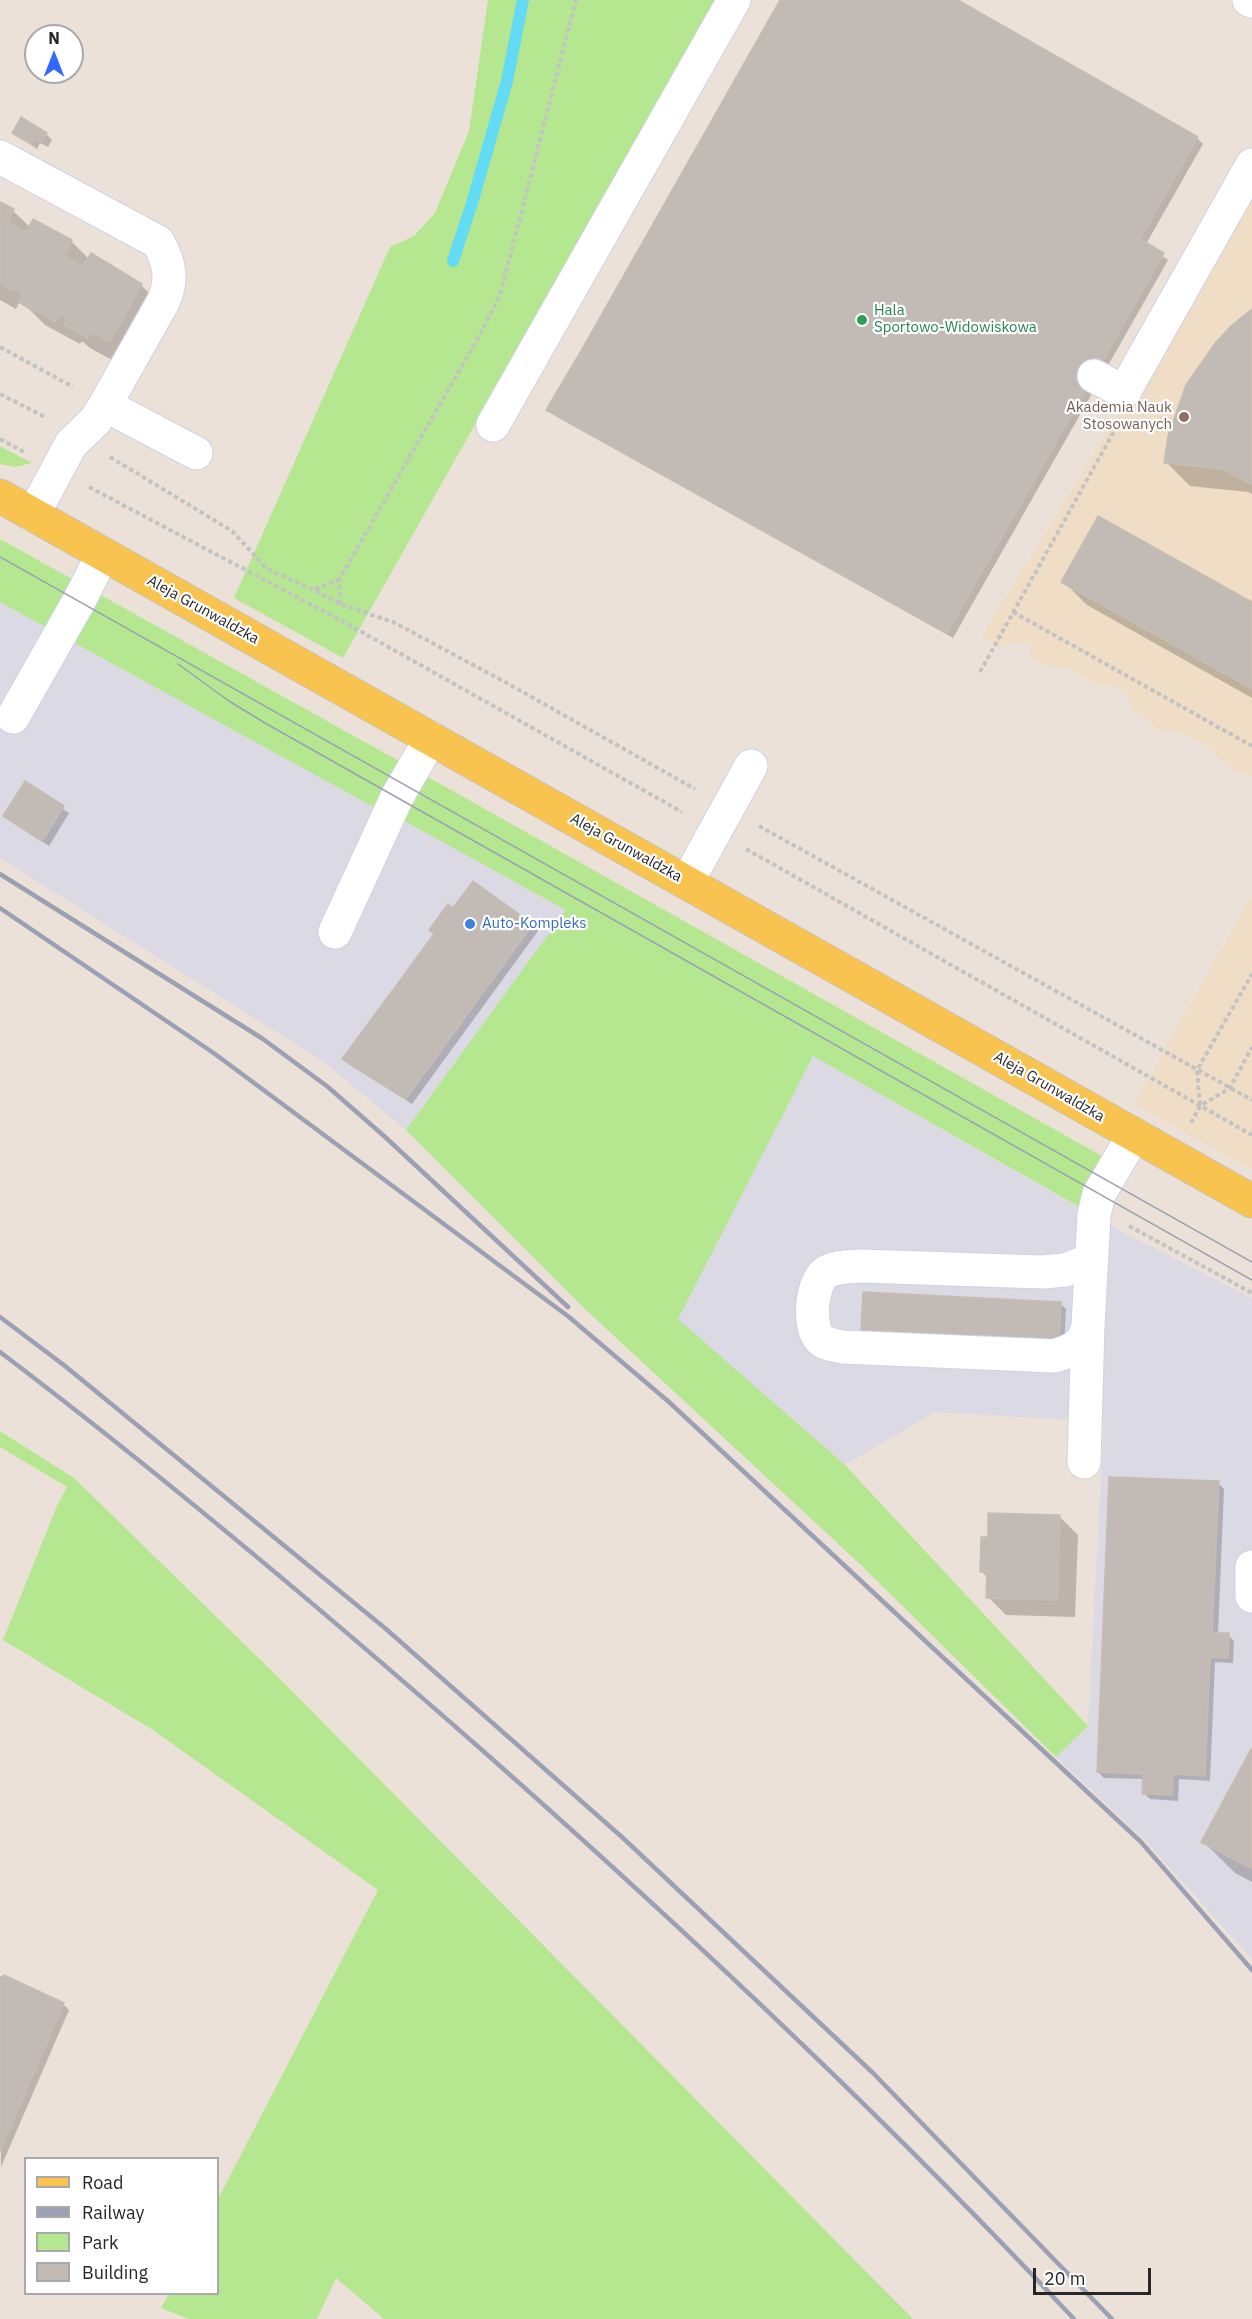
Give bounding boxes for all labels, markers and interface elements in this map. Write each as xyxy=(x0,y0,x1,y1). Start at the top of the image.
north arrow xyxy=(24,24,84,84)
text: N xyxy=(48,28,60,48)
place label: Hala Sportowo-Widowiskowa xyxy=(874,302,1037,337)
marker: Hala Sportowo-Widowiskowa xyxy=(855,313,869,327)
place label: Akademia Nauk Stosowanych xyxy=(1066,399,1172,434)
marker: Akademia Nauk Stosowanych xyxy=(1177,410,1191,424)
street label: Aleja Grunwaldzka xyxy=(144,572,262,648)
street label: Aleja Grunwaldzka xyxy=(567,810,685,886)
place label: Auto-Kompleks xyxy=(482,915,587,933)
marker: Auto-Kompleks xyxy=(463,917,477,931)
street label: Aleja Grunwaldzka xyxy=(990,1048,1108,1126)
legend xyxy=(24,2157,219,2295)
text: Road xyxy=(82,2171,123,2194)
text: Railway xyxy=(82,2201,144,2224)
text: Park xyxy=(82,2231,118,2254)
scale bar xyxy=(1036,2256,1154,2294)
text: Building xyxy=(82,2261,148,2284)
text: 20 m xyxy=(1044,2267,1086,2290)

